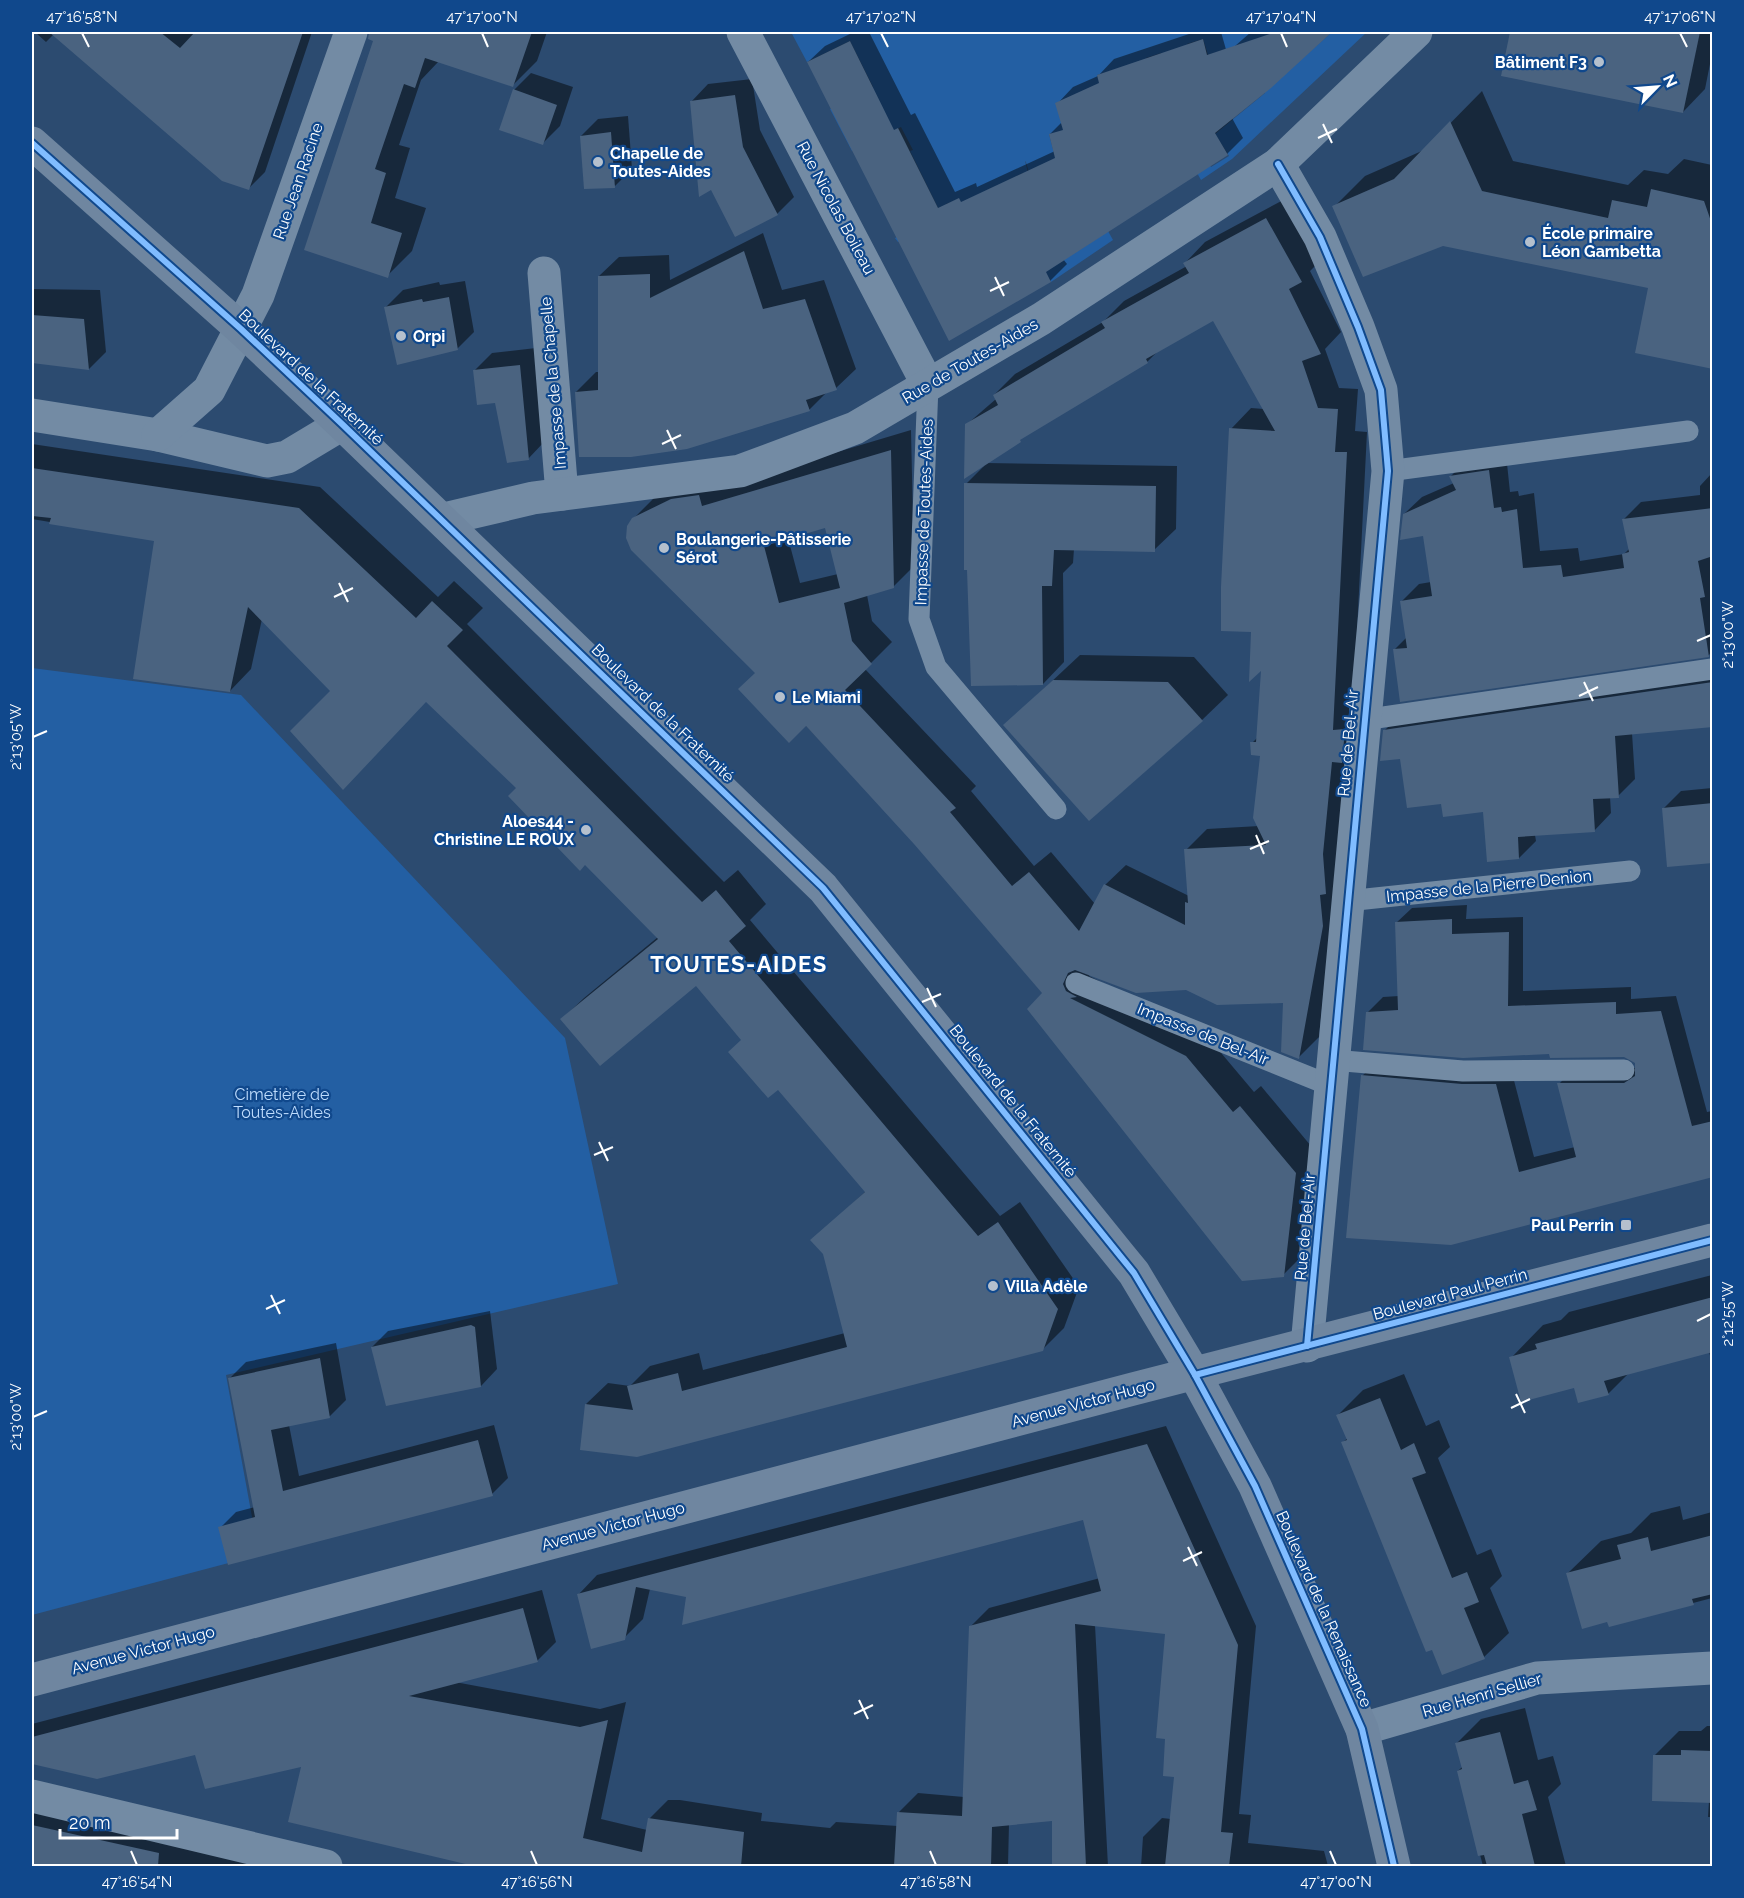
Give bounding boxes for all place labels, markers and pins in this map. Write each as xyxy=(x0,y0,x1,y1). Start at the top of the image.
place label: Bâtiment F3 xyxy=(1495,53,1587,72)
marker: Bâtiment F3 xyxy=(1592,55,1606,69)
place label: Chapelle de Toutes-Aides xyxy=(610,144,711,181)
marker: Chapelle de Toutes-Aides xyxy=(591,155,605,169)
place label: École primaire Léon Gambetta xyxy=(1542,223,1661,261)
marker: École primaire Léon Gambetta xyxy=(1523,235,1537,249)
place label: Orpi xyxy=(413,327,445,346)
marker: Orpi xyxy=(394,329,408,343)
place label: Boulangerie-Pâtisserie Sérot xyxy=(676,530,852,567)
marker: Boulangerie-Pâtisserie Sérot xyxy=(657,541,671,555)
place label: Le Miami xyxy=(792,688,861,707)
marker: Le Miami xyxy=(773,690,787,704)
place label: Aloes44 - Christine LE ROUX xyxy=(434,812,575,849)
marker: Aloes44 - Christine LE ROUX xyxy=(579,823,593,837)
place label: Paul Perrin xyxy=(1531,1216,1614,1235)
marker: Paul Perrin xyxy=(1619,1218,1633,1232)
place label: Villa Adèle xyxy=(1005,1277,1088,1296)
marker: Villa Adèle xyxy=(986,1279,1000,1293)

